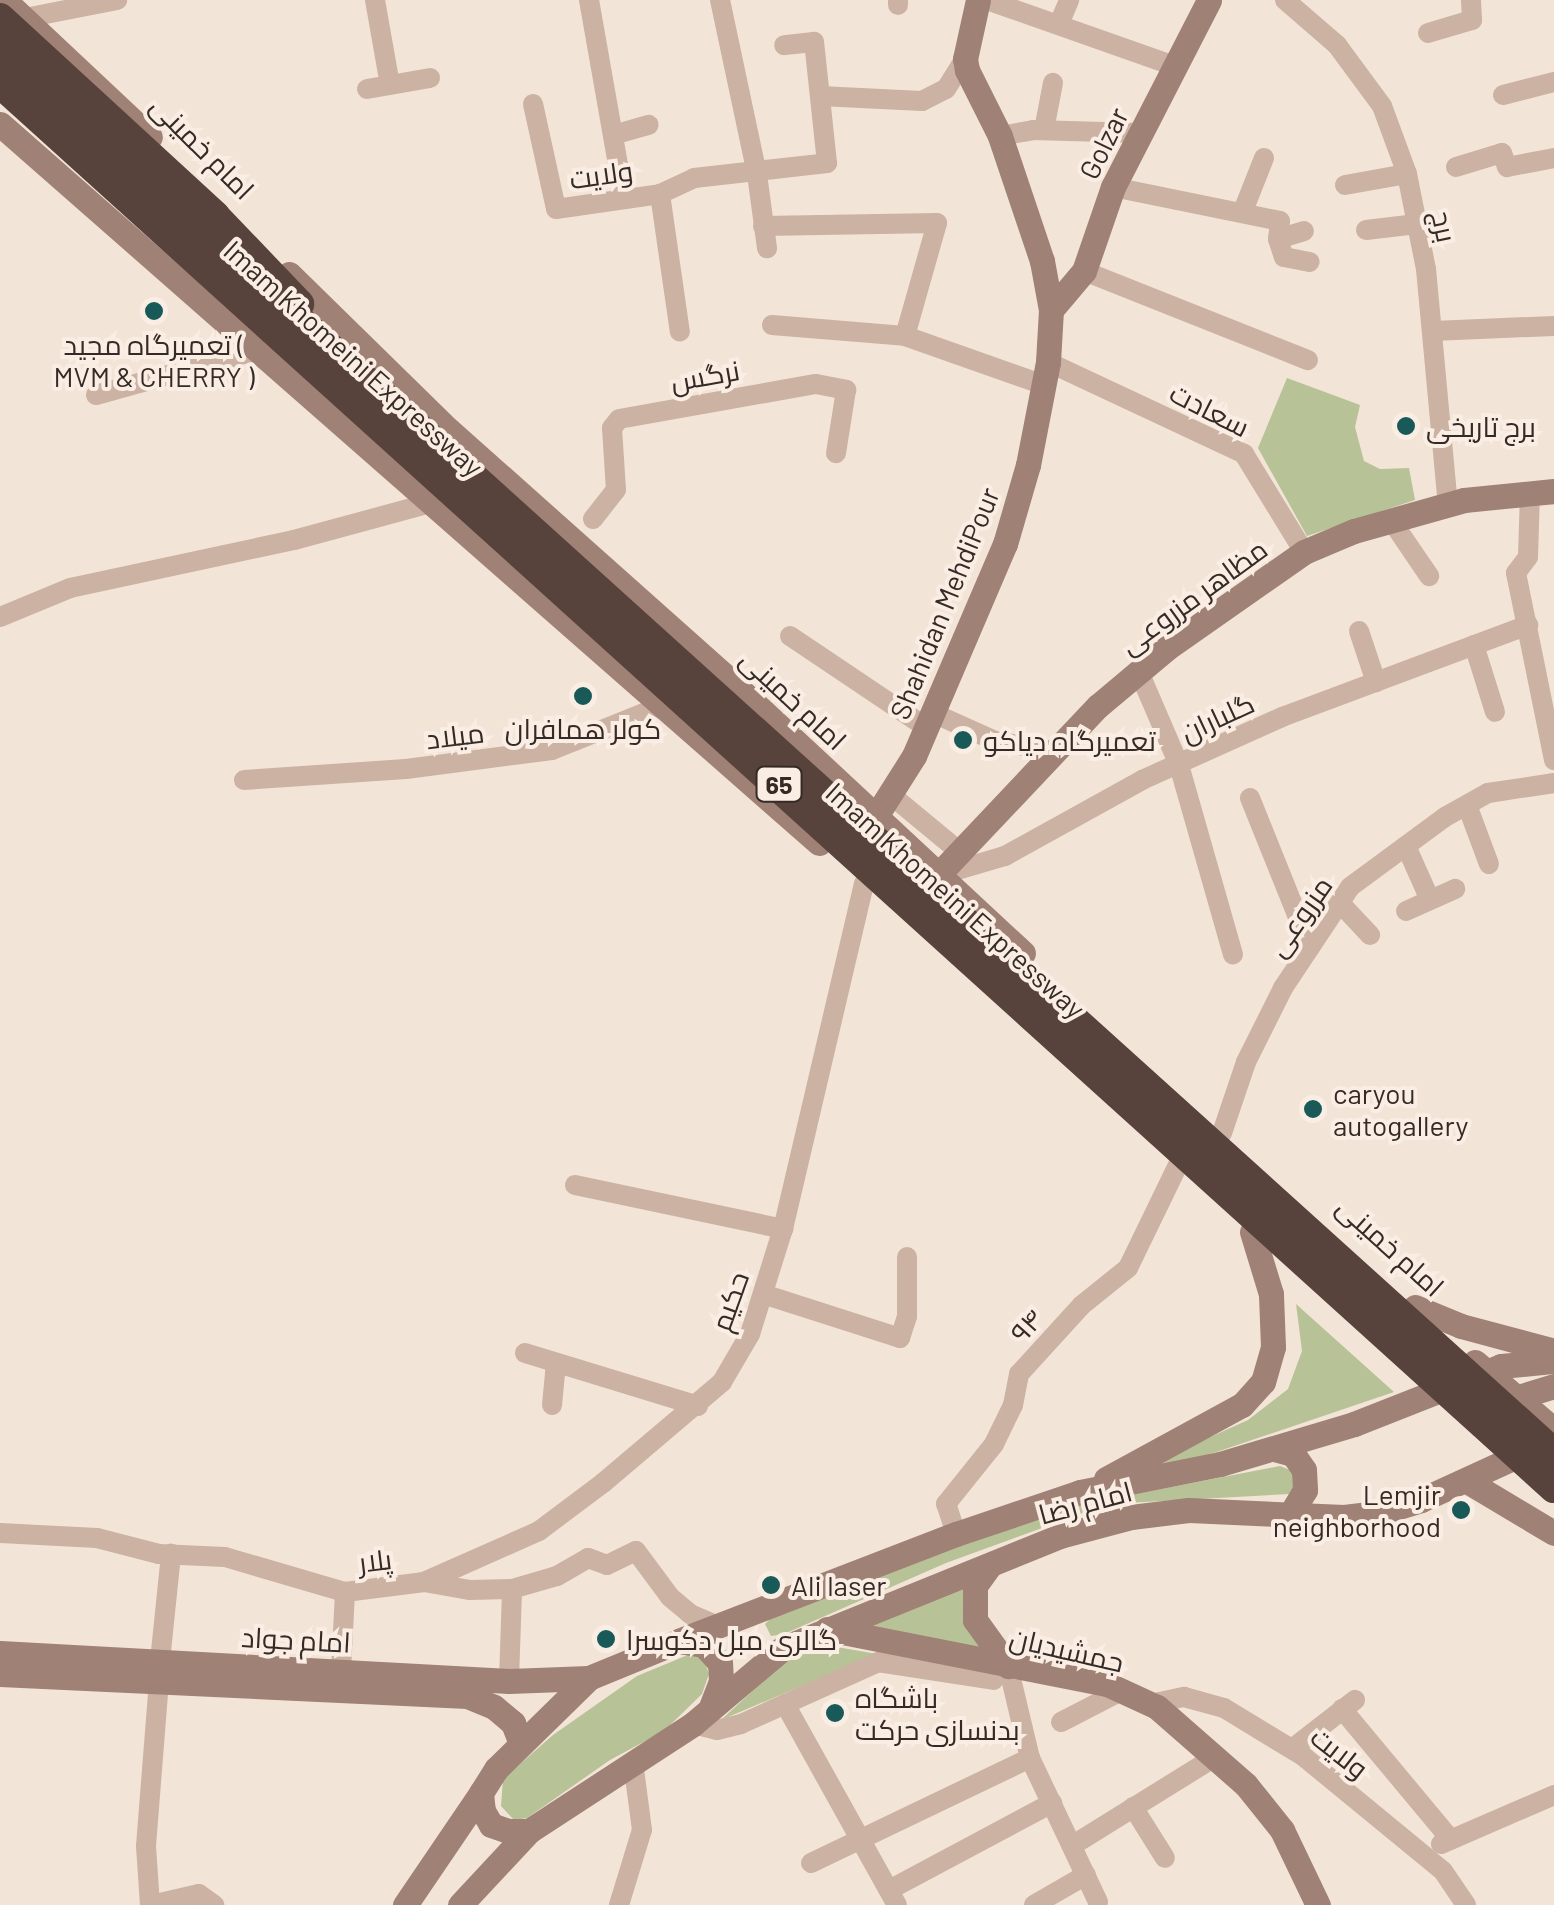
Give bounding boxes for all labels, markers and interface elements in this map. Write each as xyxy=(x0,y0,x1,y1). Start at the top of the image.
street label: امام خمینی xyxy=(144,88,262,206)
street label: Golzar xyxy=(1071,102,1135,184)
street label: ولایت xyxy=(567,153,635,195)
street label: برج xyxy=(1425,207,1465,245)
street label: Imam Khomeini Expressway xyxy=(218,233,490,483)
marker: تعمیرگاه مجید ( MVM & CHERRY ) xyxy=(143,300,165,322)
place label: تعمیرگاه مجید ( MVM & CHERRY ) xyxy=(53,327,255,393)
street label: نرگس xyxy=(668,352,742,398)
street label: سعادت xyxy=(1165,375,1255,443)
place label: برج تاریخی xyxy=(1426,409,1536,443)
marker: برج تاریخی xyxy=(1395,415,1417,437)
street label: Shahidan MehdiPour xyxy=(882,482,1006,724)
street label: مظاهر مزروعی xyxy=(1113,531,1273,661)
street label: امام خمینی xyxy=(734,642,854,756)
marker: کولر همافران xyxy=(572,685,594,707)
street label: گلباران xyxy=(1175,685,1259,749)
place label: کولر همافران xyxy=(505,711,661,745)
street label: میلاد xyxy=(424,715,486,755)
place label: تعمیرگاه دیاکو xyxy=(983,723,1156,757)
marker: تعمیرگاه دیاکو xyxy=(952,729,974,751)
road number: 65 xyxy=(754,764,804,804)
street label: Imam Khomeini Expressway xyxy=(820,775,1092,1025)
street label: مزروعی xyxy=(1259,869,1339,963)
place label: caryou autogallery xyxy=(1333,1076,1468,1142)
marker: caryou autogallery xyxy=(1302,1098,1324,1120)
street label: امام خمینی xyxy=(1331,1189,1451,1303)
street label: حکیم xyxy=(703,1267,755,1335)
street label: ۹۴ xyxy=(1002,1301,1050,1349)
street label: امام رضا xyxy=(1035,1473,1135,1531)
place label: Lemjir neighborhood xyxy=(1273,1477,1441,1543)
marker: Lemjir neighborhood xyxy=(1450,1499,1472,1521)
street label: پلار xyxy=(356,1541,394,1579)
place label: Ali laser xyxy=(791,1568,887,1602)
marker: Ali laser xyxy=(760,1574,782,1596)
street label: امام جواد xyxy=(240,1619,352,1659)
street label: جمشیدیان xyxy=(1007,1620,1127,1678)
place label: گالری مبل دکوسرا xyxy=(626,1622,837,1656)
marker: گالری مبل دکوسرا xyxy=(595,1628,617,1650)
place label: باشگاه بدنسازی حرکت xyxy=(855,1680,1020,1746)
marker: باشگاه بدنسازی حرکت xyxy=(824,1702,846,1724)
street label: ولایت xyxy=(1305,1719,1375,1785)

